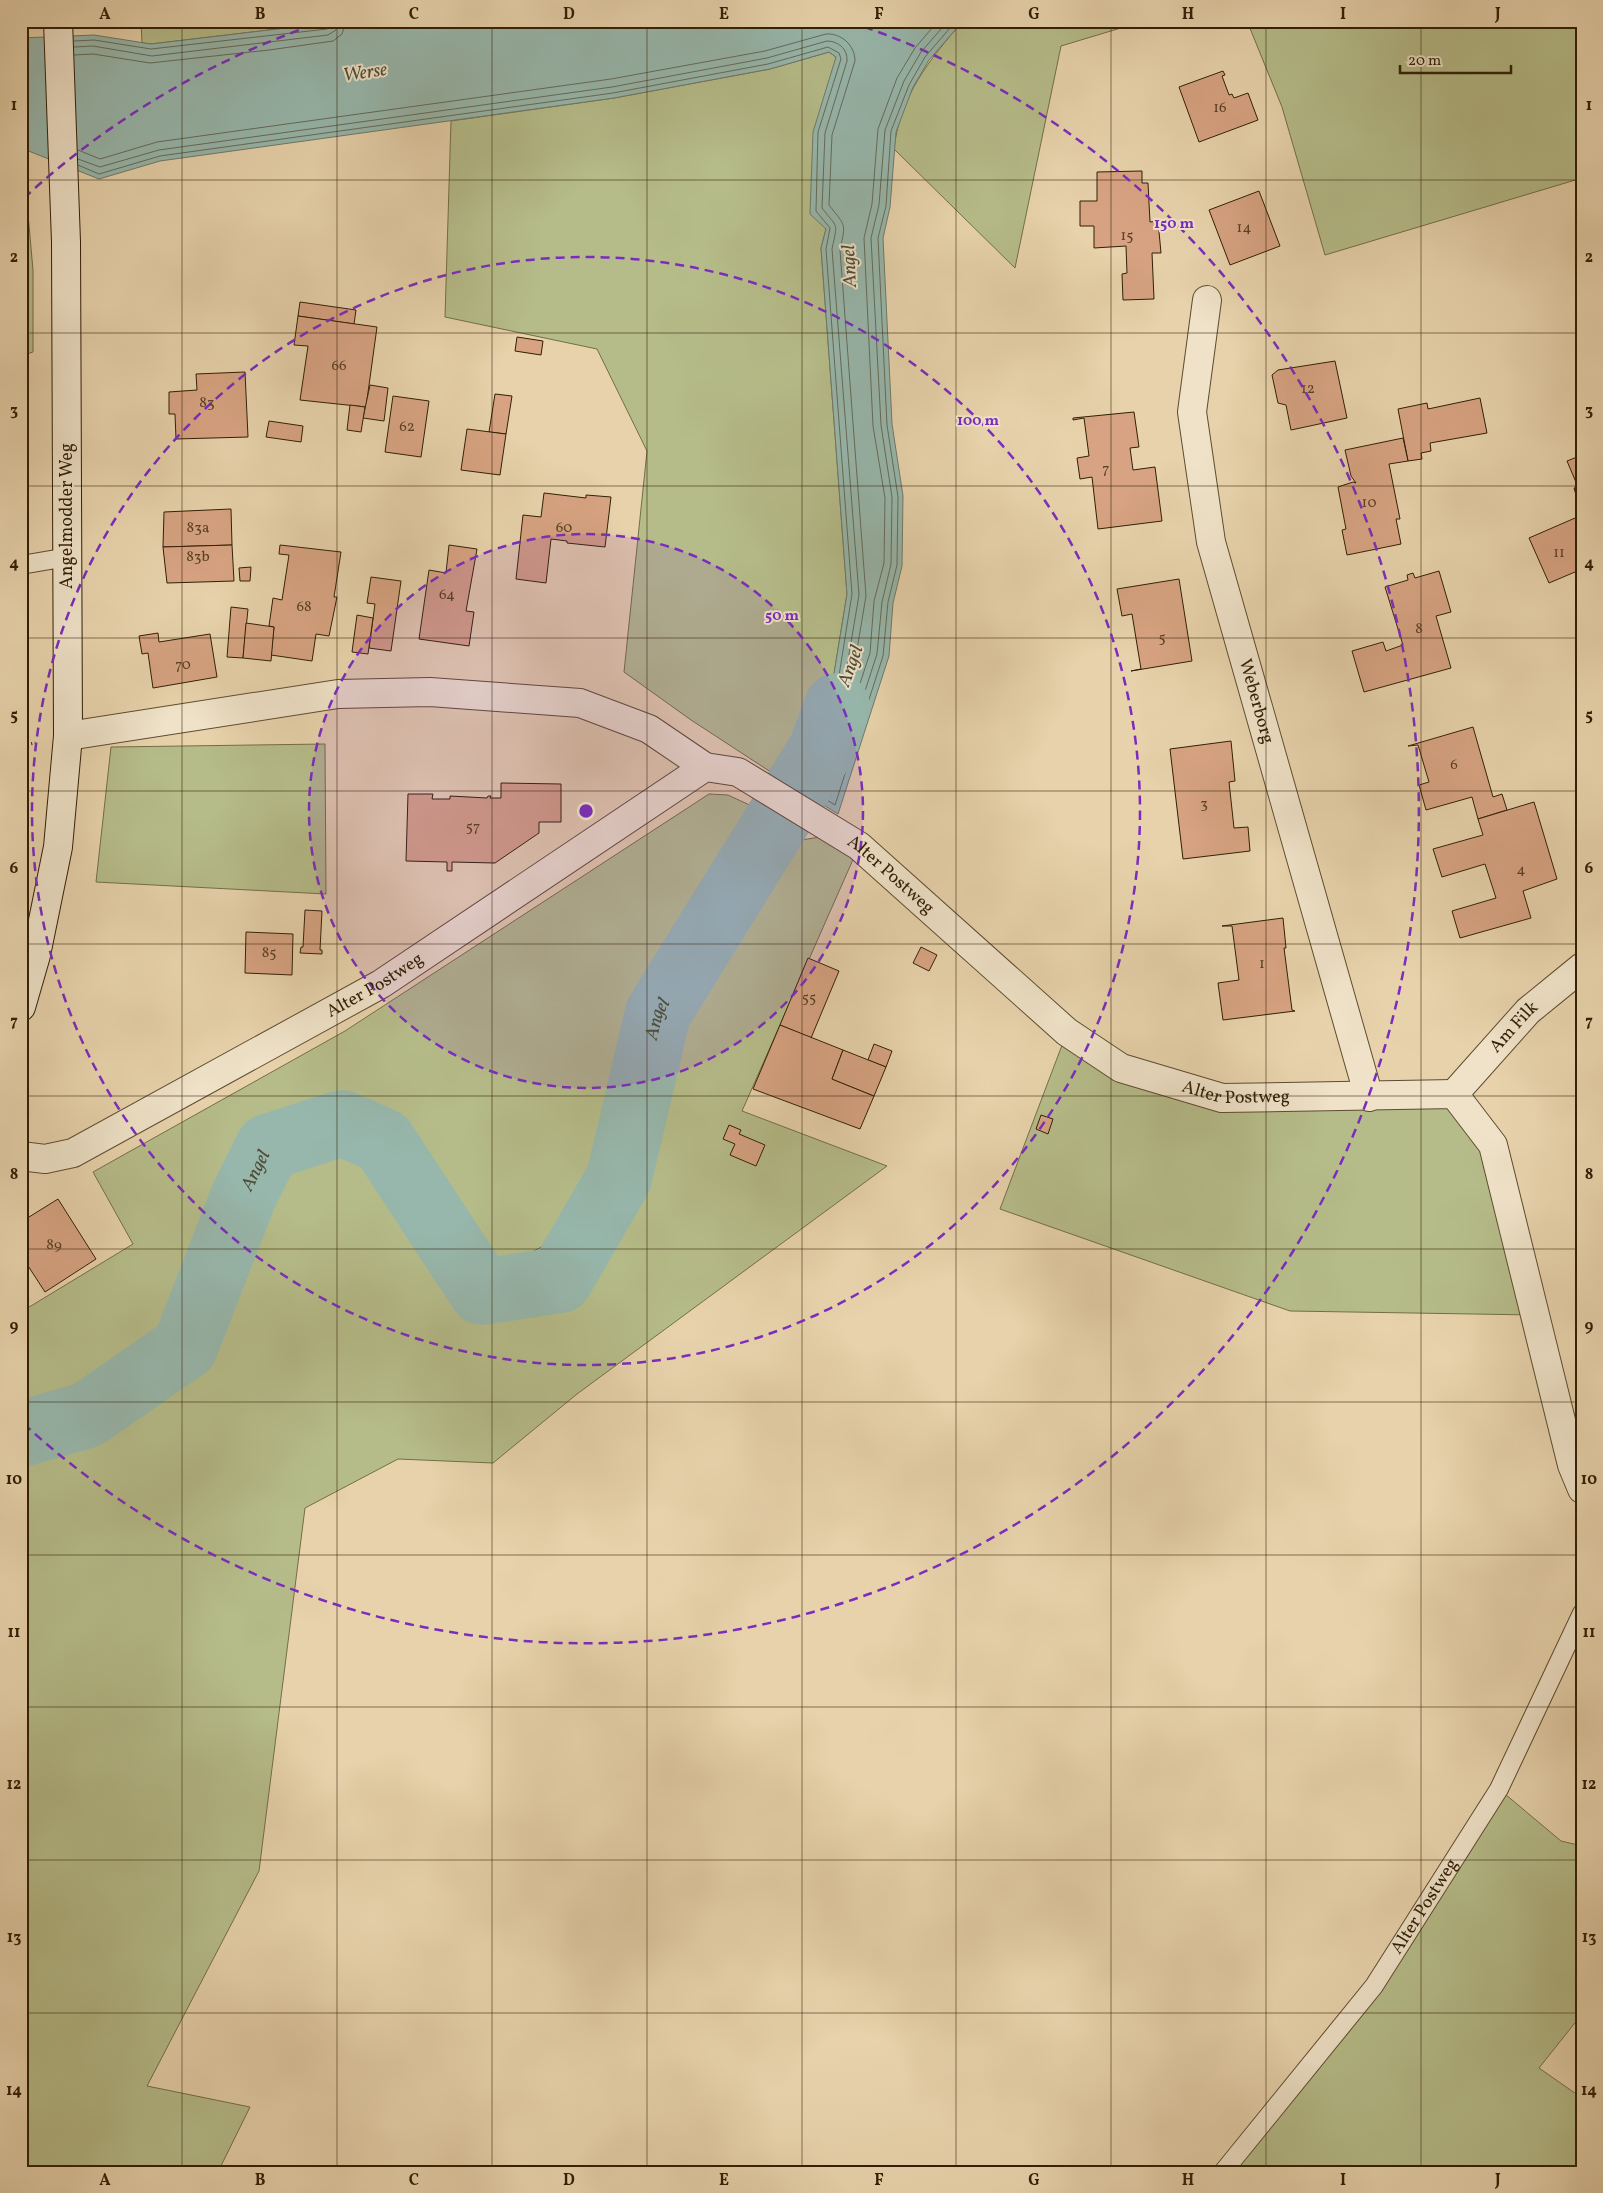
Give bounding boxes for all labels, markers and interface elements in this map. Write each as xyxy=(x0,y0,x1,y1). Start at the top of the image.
text: A xyxy=(99,4,111,26)
text: B xyxy=(255,4,266,26)
text: C xyxy=(409,4,419,26)
text: D xyxy=(563,4,575,26)
text: E xyxy=(719,4,729,26)
text: F xyxy=(874,4,884,26)
text: G xyxy=(1028,4,1040,26)
text: H xyxy=(1182,4,1194,26)
text: I xyxy=(1340,4,1346,26)
text: J xyxy=(1494,4,1501,26)
scale bar xyxy=(1400,42,1512,74)
text: 20 m xyxy=(1408,51,1441,72)
water label: Werse xyxy=(341,57,389,89)
text: 1 xyxy=(11,95,17,117)
text: 1 xyxy=(1586,95,1592,117)
house number: 16 xyxy=(1213,98,1227,119)
text: 150 m xyxy=(1154,214,1194,235)
house number: 14 xyxy=(1237,218,1251,239)
house number: 15 xyxy=(1120,226,1134,247)
water label: Angel xyxy=(836,244,864,289)
text: 2 xyxy=(10,247,18,269)
text: 2 xyxy=(1585,247,1593,269)
house number: 66 xyxy=(331,356,347,377)
house number: 12 xyxy=(1301,379,1315,400)
house number: 83 xyxy=(199,393,215,414)
text: 3 xyxy=(10,400,18,422)
text: 3 xyxy=(1585,400,1593,422)
text: 100 m xyxy=(957,411,1000,432)
house number: 62 xyxy=(399,417,415,438)
street label: Angelmodder Weg xyxy=(55,443,80,589)
house number: 7 xyxy=(1102,459,1110,480)
house number: 10 xyxy=(1362,493,1376,514)
house number: 83a xyxy=(187,518,209,539)
house number: 60 xyxy=(556,518,572,539)
house number: 11 xyxy=(1553,543,1565,564)
house number: 83b xyxy=(186,547,210,568)
text: 4 xyxy=(9,553,19,575)
text: 4 xyxy=(1584,553,1594,575)
house number: 64 xyxy=(439,585,455,606)
house number: 68 xyxy=(296,597,312,618)
text: 50 m xyxy=(765,606,799,627)
house number: 8 xyxy=(1415,619,1423,640)
house number: 5 xyxy=(1158,628,1166,649)
water label: Angel xyxy=(831,641,871,691)
house number: 70 xyxy=(175,655,191,676)
street label: Weberborg xyxy=(1232,656,1280,747)
text: 5 xyxy=(10,705,18,727)
text: 5 xyxy=(1585,705,1593,727)
house number: 6 xyxy=(1450,755,1458,776)
house number: 3 xyxy=(1200,794,1208,815)
centre of rings xyxy=(577,802,595,820)
house number: 57 xyxy=(466,817,480,838)
street label: Alter Postweg xyxy=(842,829,940,920)
text: 6 xyxy=(10,858,19,880)
text: 6 xyxy=(1585,858,1594,880)
house number: 4 xyxy=(1517,860,1526,881)
house number: 85 xyxy=(262,943,276,964)
street label: Alter Postweg xyxy=(322,947,428,1024)
house number: 1 xyxy=(1259,954,1265,975)
house number: 55 xyxy=(802,988,816,1009)
water label: Angel xyxy=(639,993,677,1044)
street label: Am Filk xyxy=(1484,995,1544,1058)
text: 7 xyxy=(10,1011,18,1033)
text: 7 xyxy=(1585,1011,1593,1033)
street label: Alter Postweg xyxy=(1179,1074,1290,1111)
water label: Angel xyxy=(234,1146,277,1197)
text: 8 xyxy=(10,1164,18,1186)
text: 8 xyxy=(1585,1164,1593,1186)
house number: 89 xyxy=(46,1235,62,1256)
text: 9 xyxy=(10,1316,19,1338)
text: 9 xyxy=(1585,1316,1594,1338)
text: 10 xyxy=(6,1469,22,1491)
text: 10 xyxy=(1581,1469,1597,1491)
text: 11 xyxy=(8,1622,20,1644)
text: 11 xyxy=(1583,1622,1595,1644)
text: 12 xyxy=(7,1774,21,1796)
text: 12 xyxy=(1582,1774,1596,1796)
street label: Alter Postweg xyxy=(1385,1853,1464,1959)
text: 13 xyxy=(7,1927,21,1949)
text: 13 xyxy=(1582,1927,1596,1949)
text: 14 xyxy=(6,2080,22,2102)
text: 14 xyxy=(1581,2080,1597,2102)
text: A xyxy=(99,2170,111,2192)
text: B xyxy=(255,2170,266,2192)
text: C xyxy=(409,2170,419,2192)
text: D xyxy=(563,2170,575,2192)
text: E xyxy=(719,2170,729,2192)
text: F xyxy=(874,2170,884,2192)
text: G xyxy=(1028,2170,1040,2192)
text: H xyxy=(1182,2170,1194,2192)
text: I xyxy=(1340,2170,1346,2192)
text: J xyxy=(1494,2170,1501,2192)

